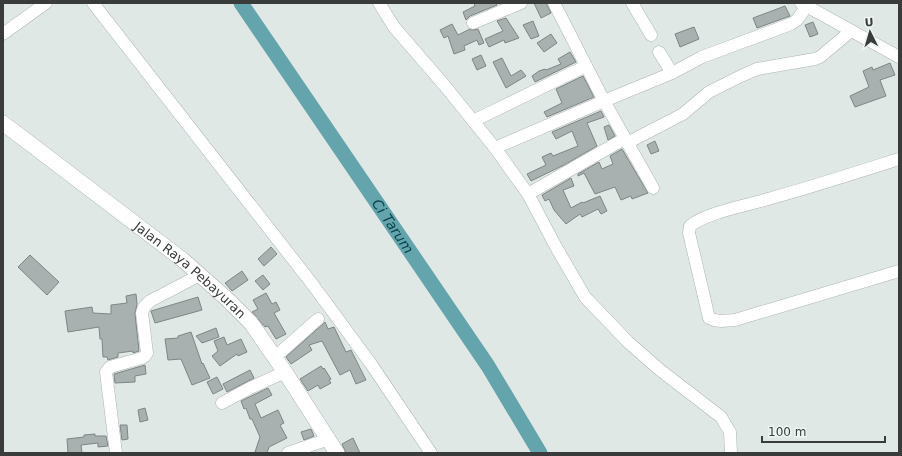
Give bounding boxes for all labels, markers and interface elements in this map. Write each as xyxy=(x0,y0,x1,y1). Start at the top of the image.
north arrow xyxy=(850,12,890,52)
text: U xyxy=(864,16,874,29)
water label: Ci Tarum xyxy=(369,196,417,256)
street label: Jalan Raya Pebayuran xyxy=(131,218,249,321)
scale bar xyxy=(762,418,885,444)
text: 100 m xyxy=(768,425,806,439)

